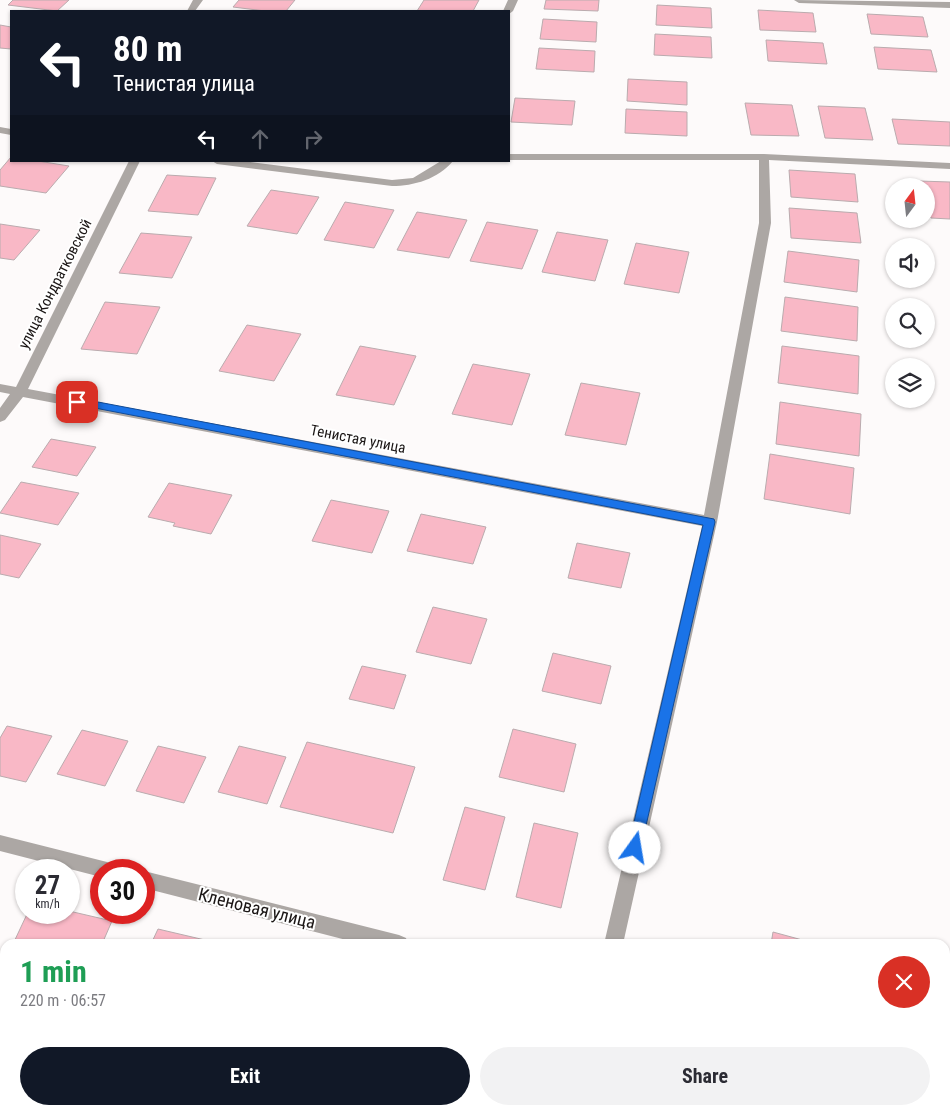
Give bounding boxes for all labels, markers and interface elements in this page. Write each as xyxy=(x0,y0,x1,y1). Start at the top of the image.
text: 80 m xyxy=(113,29,182,70)
icon: left xyxy=(30,30,95,95)
text: Тенистая улица xyxy=(113,71,255,96)
icon: left xyxy=(193,125,221,153)
icon: ahead xyxy=(246,125,274,153)
icon: right xyxy=(299,125,327,153)
north arrow xyxy=(885,178,935,228)
map controls xyxy=(885,178,935,408)
street label: улица Кондратковской xyxy=(14,216,96,352)
button: sound xyxy=(885,238,935,288)
button: search xyxy=(885,298,935,348)
button: layers xyxy=(885,358,935,408)
pin xyxy=(56,381,98,423)
icon: arrive xyxy=(63,388,91,416)
street label: Тенистая улица xyxy=(309,421,407,457)
position arrow xyxy=(608,821,660,873)
speed limit sign: 30 xyxy=(90,859,155,924)
text: 27 xyxy=(35,871,60,900)
street label: Кленовая улица xyxy=(196,883,318,933)
text: km/h xyxy=(35,897,60,911)
text: 1 min xyxy=(20,954,87,989)
button: close xyxy=(878,956,930,1008)
text: 220 m · 06:57 xyxy=(20,991,106,1010)
button: Exit xyxy=(20,1047,470,1105)
button: Share xyxy=(480,1047,930,1105)

